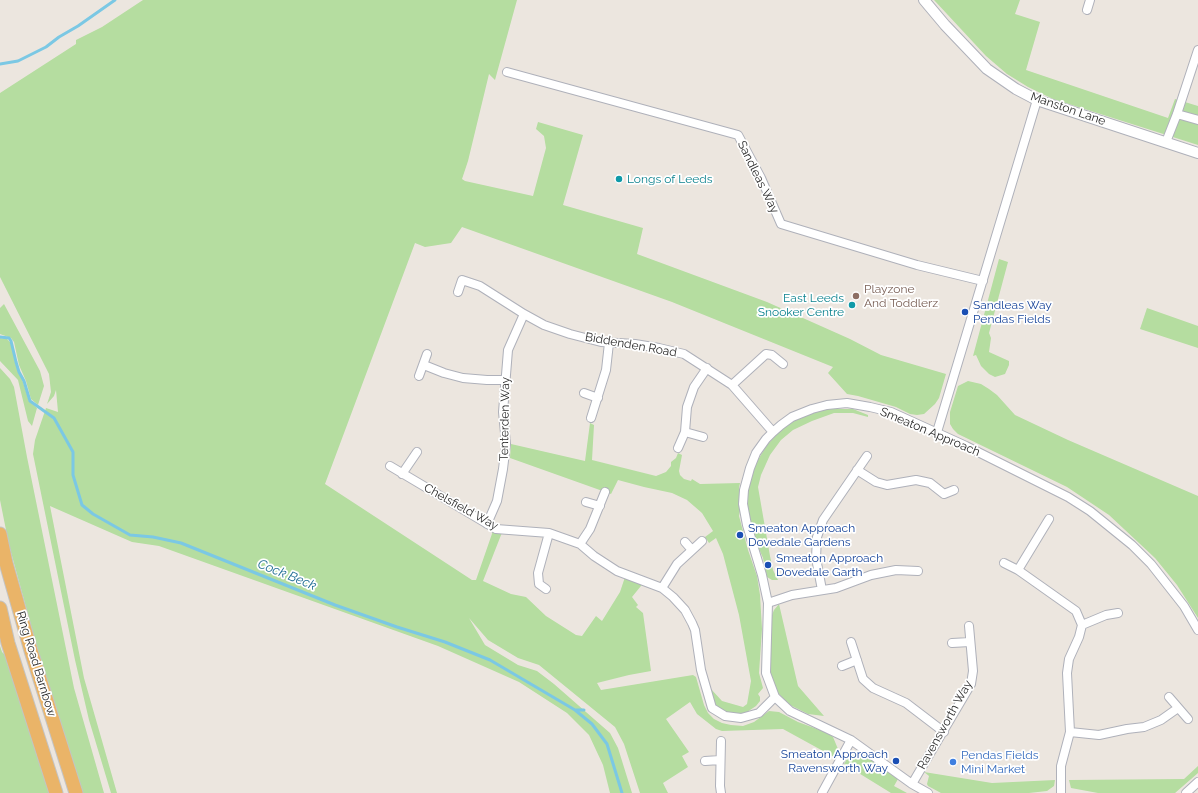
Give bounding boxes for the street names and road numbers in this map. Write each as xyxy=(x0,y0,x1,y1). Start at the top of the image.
street label: Manston Lane xyxy=(1029,89,1107,129)
street label: Sandleas Way xyxy=(734,138,782,216)
street label: Biddenden Road xyxy=(584,330,678,360)
street label: Tenterden Way xyxy=(497,377,513,461)
street label: Smeaton Approach xyxy=(878,404,982,460)
street label: Chelsfield Way xyxy=(421,481,501,533)
street label: Ring Road Barnbow xyxy=(13,610,59,718)
street label: Ravensworth Way xyxy=(915,678,975,772)

